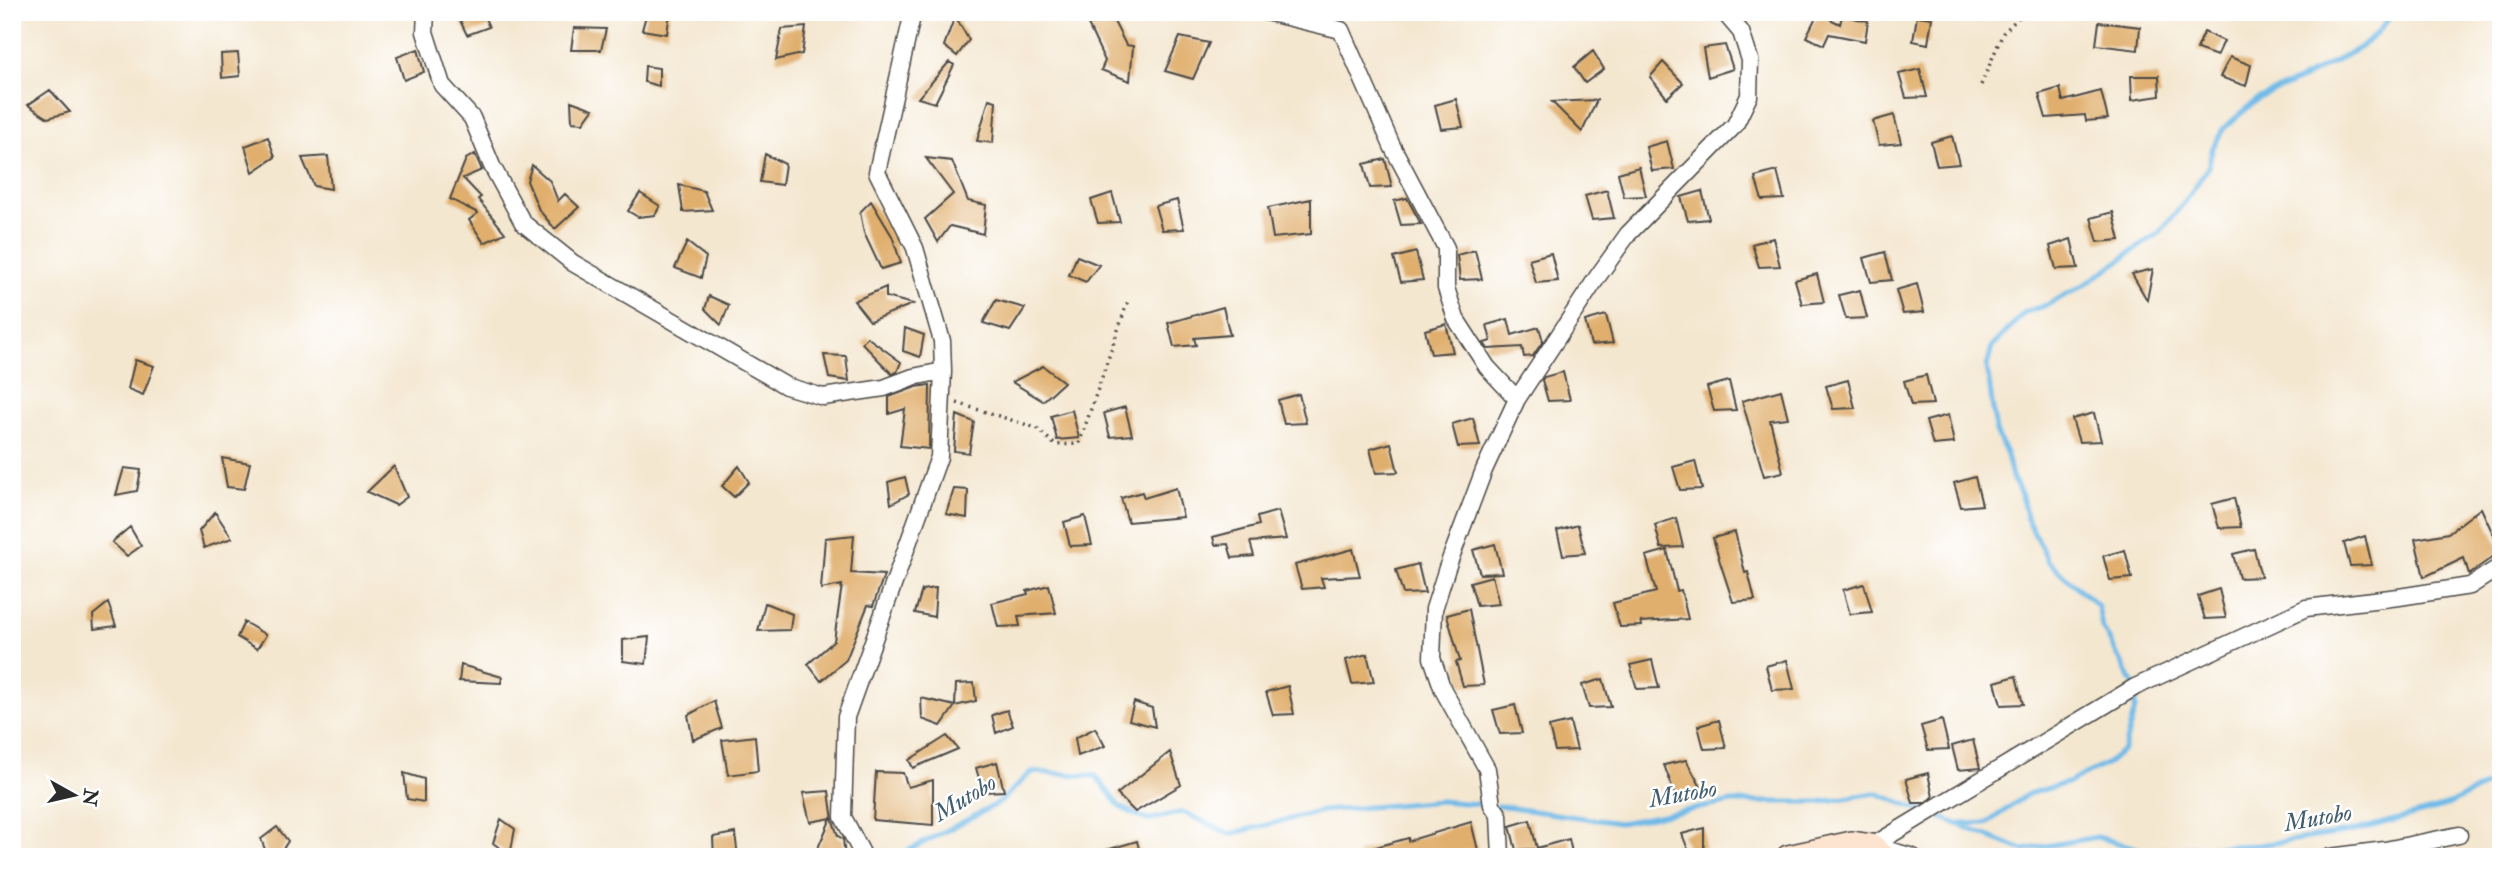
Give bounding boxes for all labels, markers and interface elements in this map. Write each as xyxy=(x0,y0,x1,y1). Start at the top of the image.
north arrow xyxy=(38,760,108,830)
water label: Mutobo xyxy=(926,767,1002,830)
water label: Mutobo xyxy=(1645,773,1719,816)
text: N xyxy=(77,786,103,808)
water label: Mutobo xyxy=(2280,797,2354,840)

